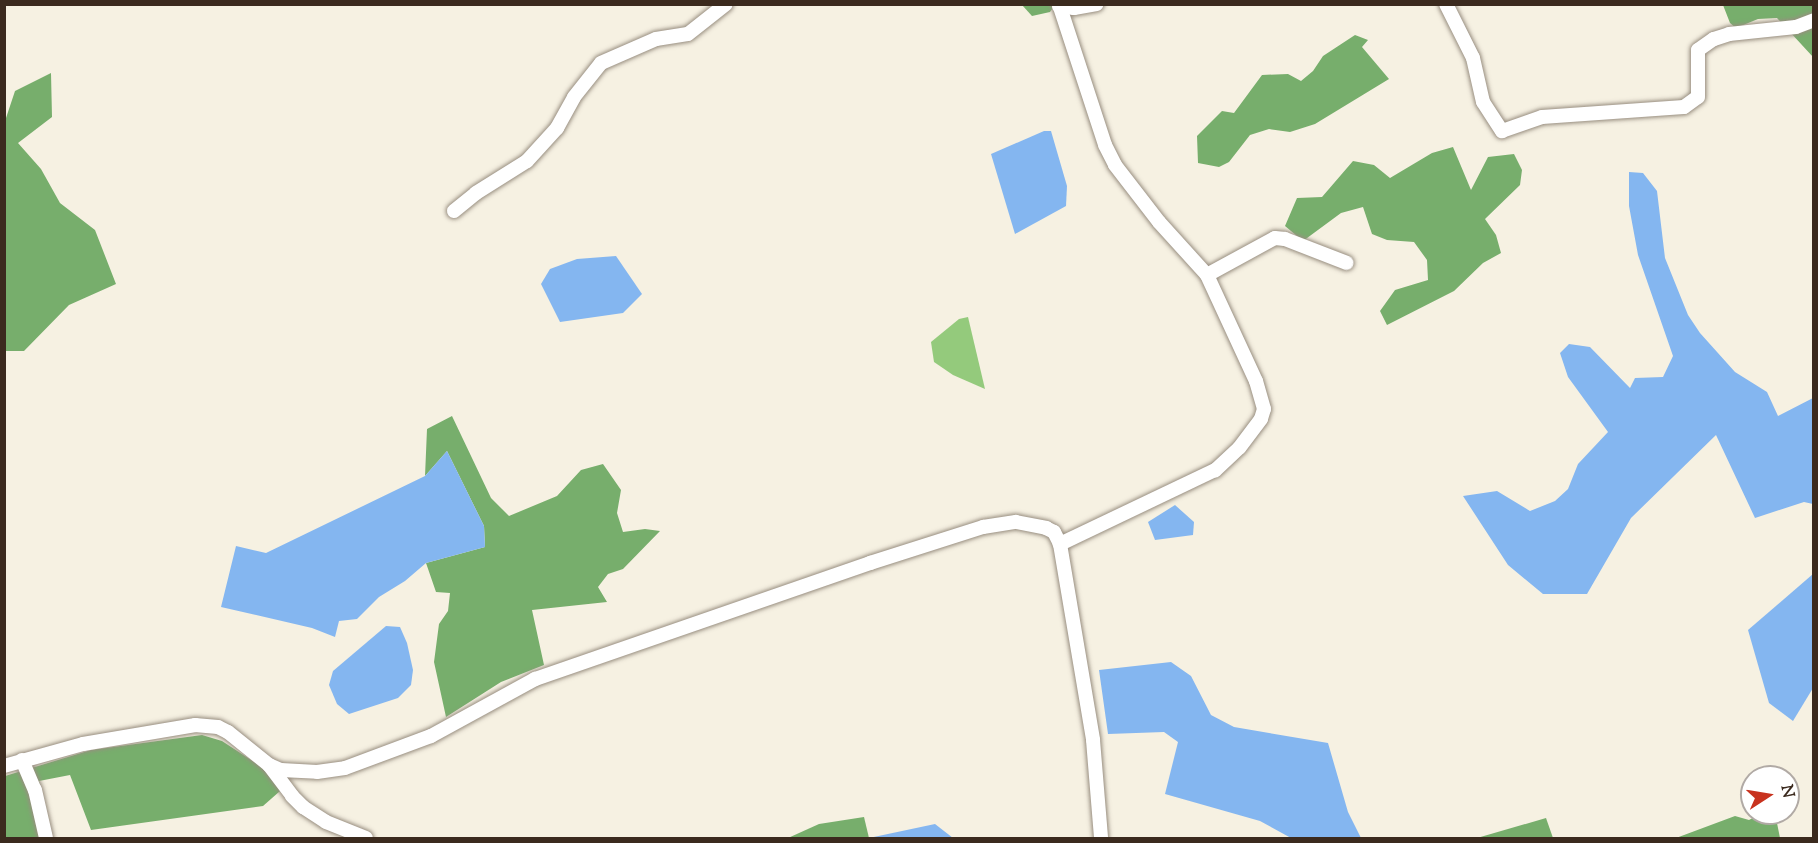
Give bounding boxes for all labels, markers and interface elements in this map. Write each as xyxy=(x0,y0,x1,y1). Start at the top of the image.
north arrow xyxy=(1740,765,1800,825)
text: N xyxy=(1774,783,1799,800)

